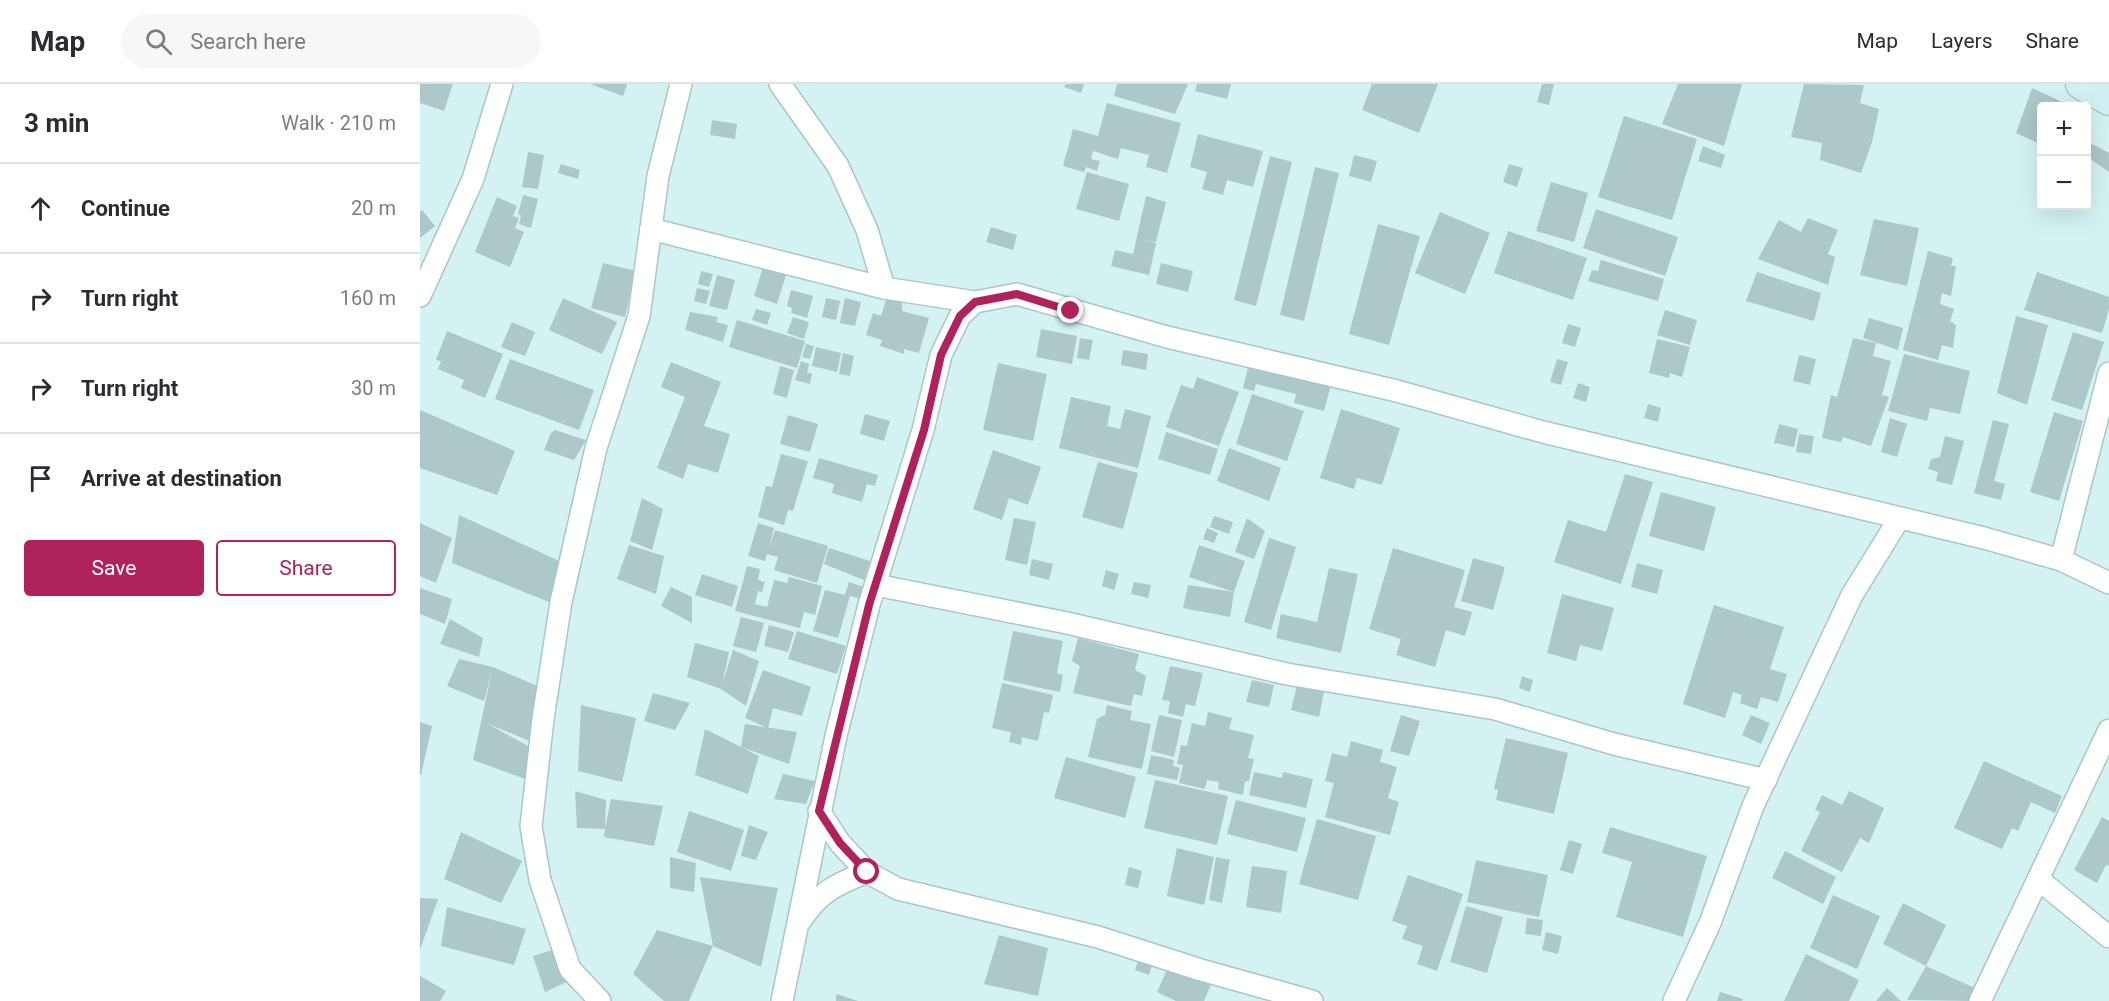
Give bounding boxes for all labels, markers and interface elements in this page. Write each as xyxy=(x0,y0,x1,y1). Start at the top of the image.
search box xyxy=(121,14,541,68)
text: Map xyxy=(30,25,85,58)
icon: search xyxy=(142,25,175,58)
text: Search here xyxy=(190,29,306,54)
text: Map xyxy=(1856,29,1898,53)
text: Layers xyxy=(1931,29,1992,53)
text: Share xyxy=(2025,29,2079,53)
map controls xyxy=(2037,102,2091,210)
button: + xyxy=(2037,102,2091,156)
text: 3 min xyxy=(24,108,89,138)
text: Walk · 210 m xyxy=(281,111,396,135)
button: − xyxy=(2037,156,2091,210)
icon: ahead xyxy=(24,192,57,225)
text: Continue xyxy=(81,196,170,221)
text: 20 m xyxy=(351,196,396,220)
icon: right xyxy=(24,282,57,315)
text: Turn right xyxy=(81,286,178,311)
text: 160 m xyxy=(340,286,396,310)
route end xyxy=(1057,297,1083,323)
icon: right xyxy=(24,372,57,405)
text: Turn right xyxy=(81,376,178,401)
text: 30 m xyxy=(351,376,396,400)
icon: arrive xyxy=(24,462,57,495)
text: Arrive at destination xyxy=(81,466,282,491)
button: Save xyxy=(24,540,204,596)
button: Share xyxy=(216,540,396,596)
route start xyxy=(853,858,879,884)

